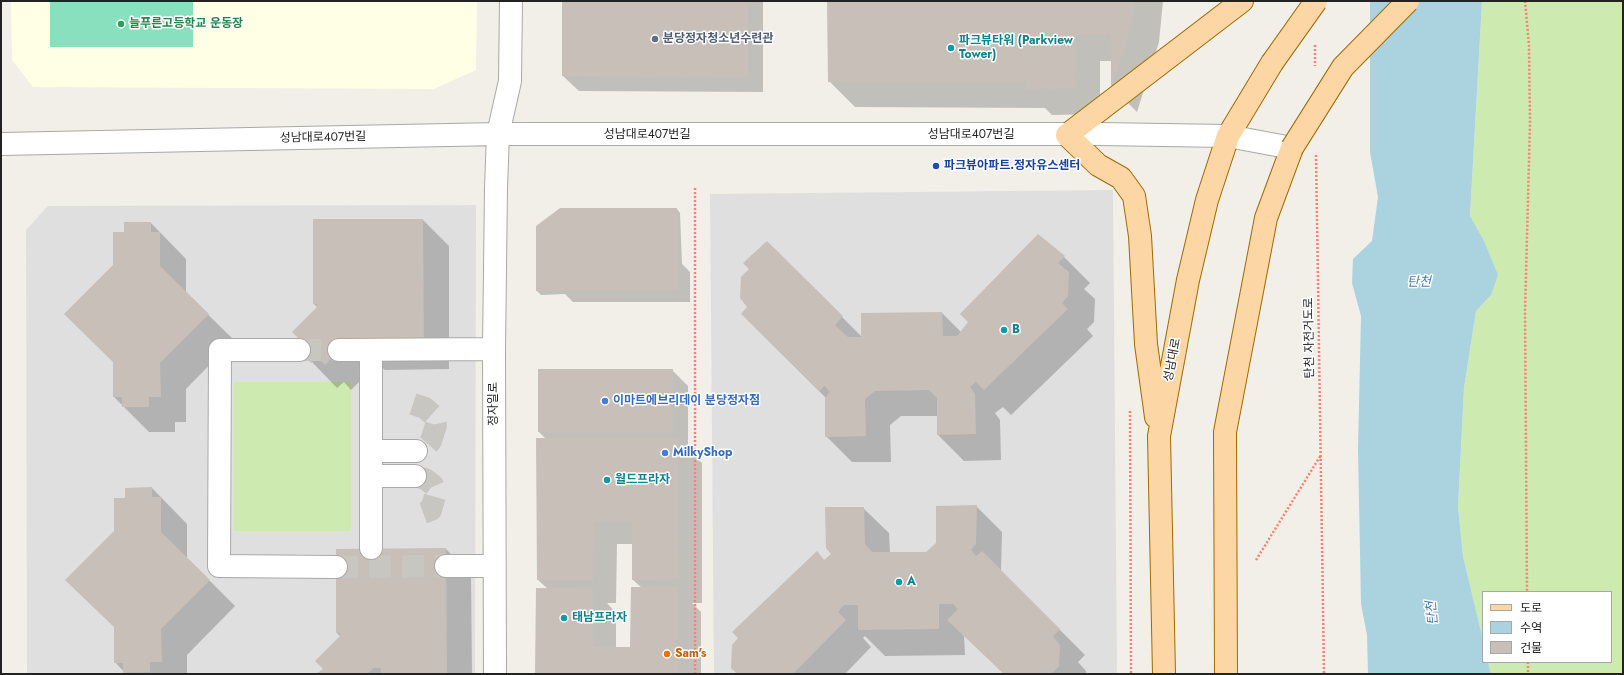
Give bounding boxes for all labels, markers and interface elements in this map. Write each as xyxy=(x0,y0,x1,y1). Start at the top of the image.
place label: 늘푸른고등학교 운동장 xyxy=(129,17,243,31)
marker: 늘푸른고등학교 운동장 xyxy=(116,19,126,29)
place label: 분당정자청소년수련관 xyxy=(663,32,773,46)
marker: 분당정자청소년수련관 xyxy=(650,34,660,44)
place label: 파크뷰타워 (Parkview Tower) xyxy=(959,34,1073,62)
marker: 파크뷰타워 (Parkview Tower) xyxy=(946,43,956,53)
street label: 성남대로407번길 xyxy=(604,128,690,142)
street label: 성남대로407번길 xyxy=(928,128,1014,142)
street label: 성남대로407번길 xyxy=(280,130,366,146)
place label: 파크뷰아파트.정자유스센터 xyxy=(944,159,1080,173)
marker: 파크뷰아파트.정자유스센터 xyxy=(931,161,941,171)
water label: 탄천 xyxy=(1407,275,1431,291)
street label: 탄천 자전거도로 xyxy=(1302,297,1318,379)
place label: B xyxy=(1012,323,1020,337)
marker: B xyxy=(999,325,1009,335)
street label: 성남대로 xyxy=(1162,337,1184,383)
street label: 정자일로 xyxy=(487,382,501,426)
place label: 이마트에브리데이 분당정자점 xyxy=(613,394,760,408)
marker: 이마트에브리데이 분당정자점 xyxy=(600,396,610,406)
place label: MilkyShop xyxy=(673,446,732,460)
marker: MilkyShop xyxy=(660,448,670,458)
place label: 월드프라자 xyxy=(615,473,670,487)
marker: 월드프라자 xyxy=(602,475,612,485)
place label: A xyxy=(907,575,916,589)
marker: A xyxy=(894,577,904,587)
legend xyxy=(1482,591,1612,663)
text: 도로 xyxy=(1520,599,1542,617)
water label: 탄천 xyxy=(1424,600,1442,626)
place label: 태남프라자 xyxy=(572,611,627,625)
marker: 태남프라자 xyxy=(559,613,569,623)
text: 수역 xyxy=(1520,619,1542,637)
text: 건물 xyxy=(1520,639,1542,657)
place label: Sam's xyxy=(675,647,706,661)
marker: Sam's xyxy=(662,649,672,659)

